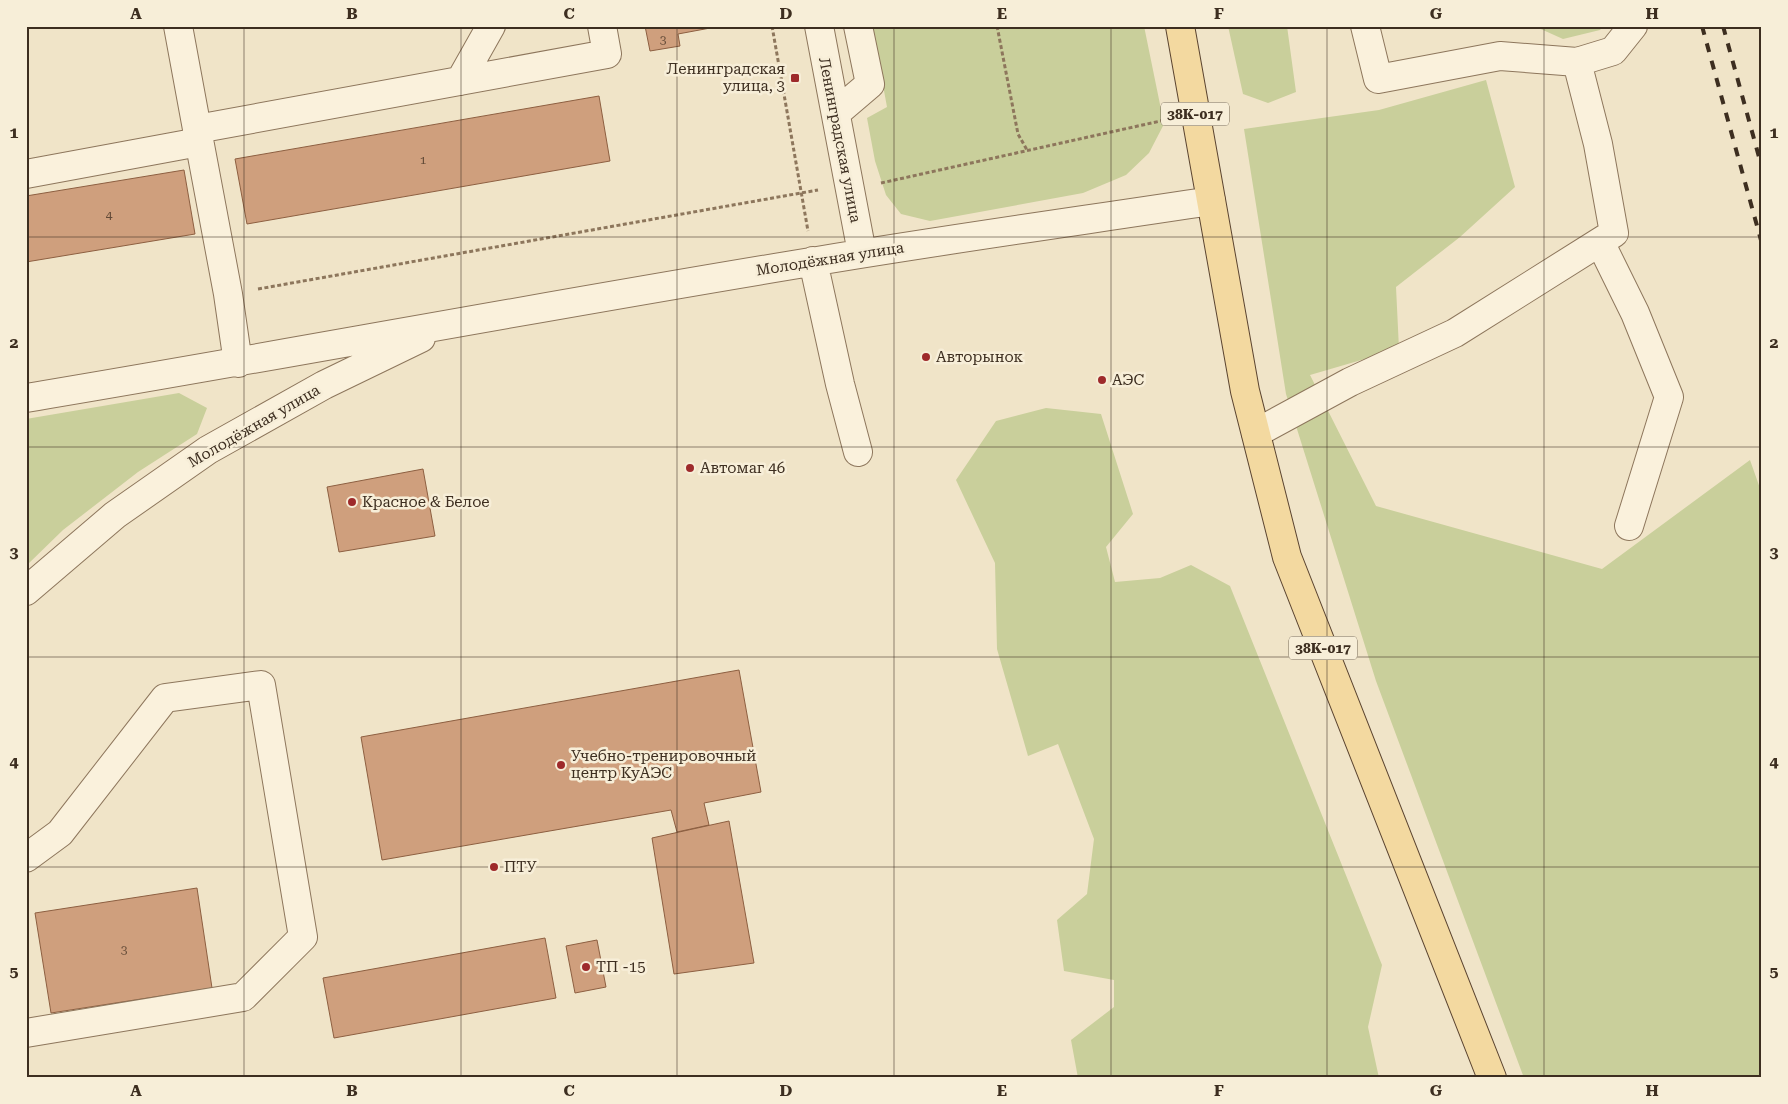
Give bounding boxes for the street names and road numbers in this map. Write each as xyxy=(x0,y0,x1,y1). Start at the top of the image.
street label: Ленинградская улица xyxy=(815,56,865,224)
road number: 38К-017 xyxy=(1161,102,1229,126)
street label: Молодёжная улица xyxy=(755,238,905,280)
street label: Молодёжная улица xyxy=(185,381,323,471)
road number: 38К-017 xyxy=(1289,636,1357,660)

